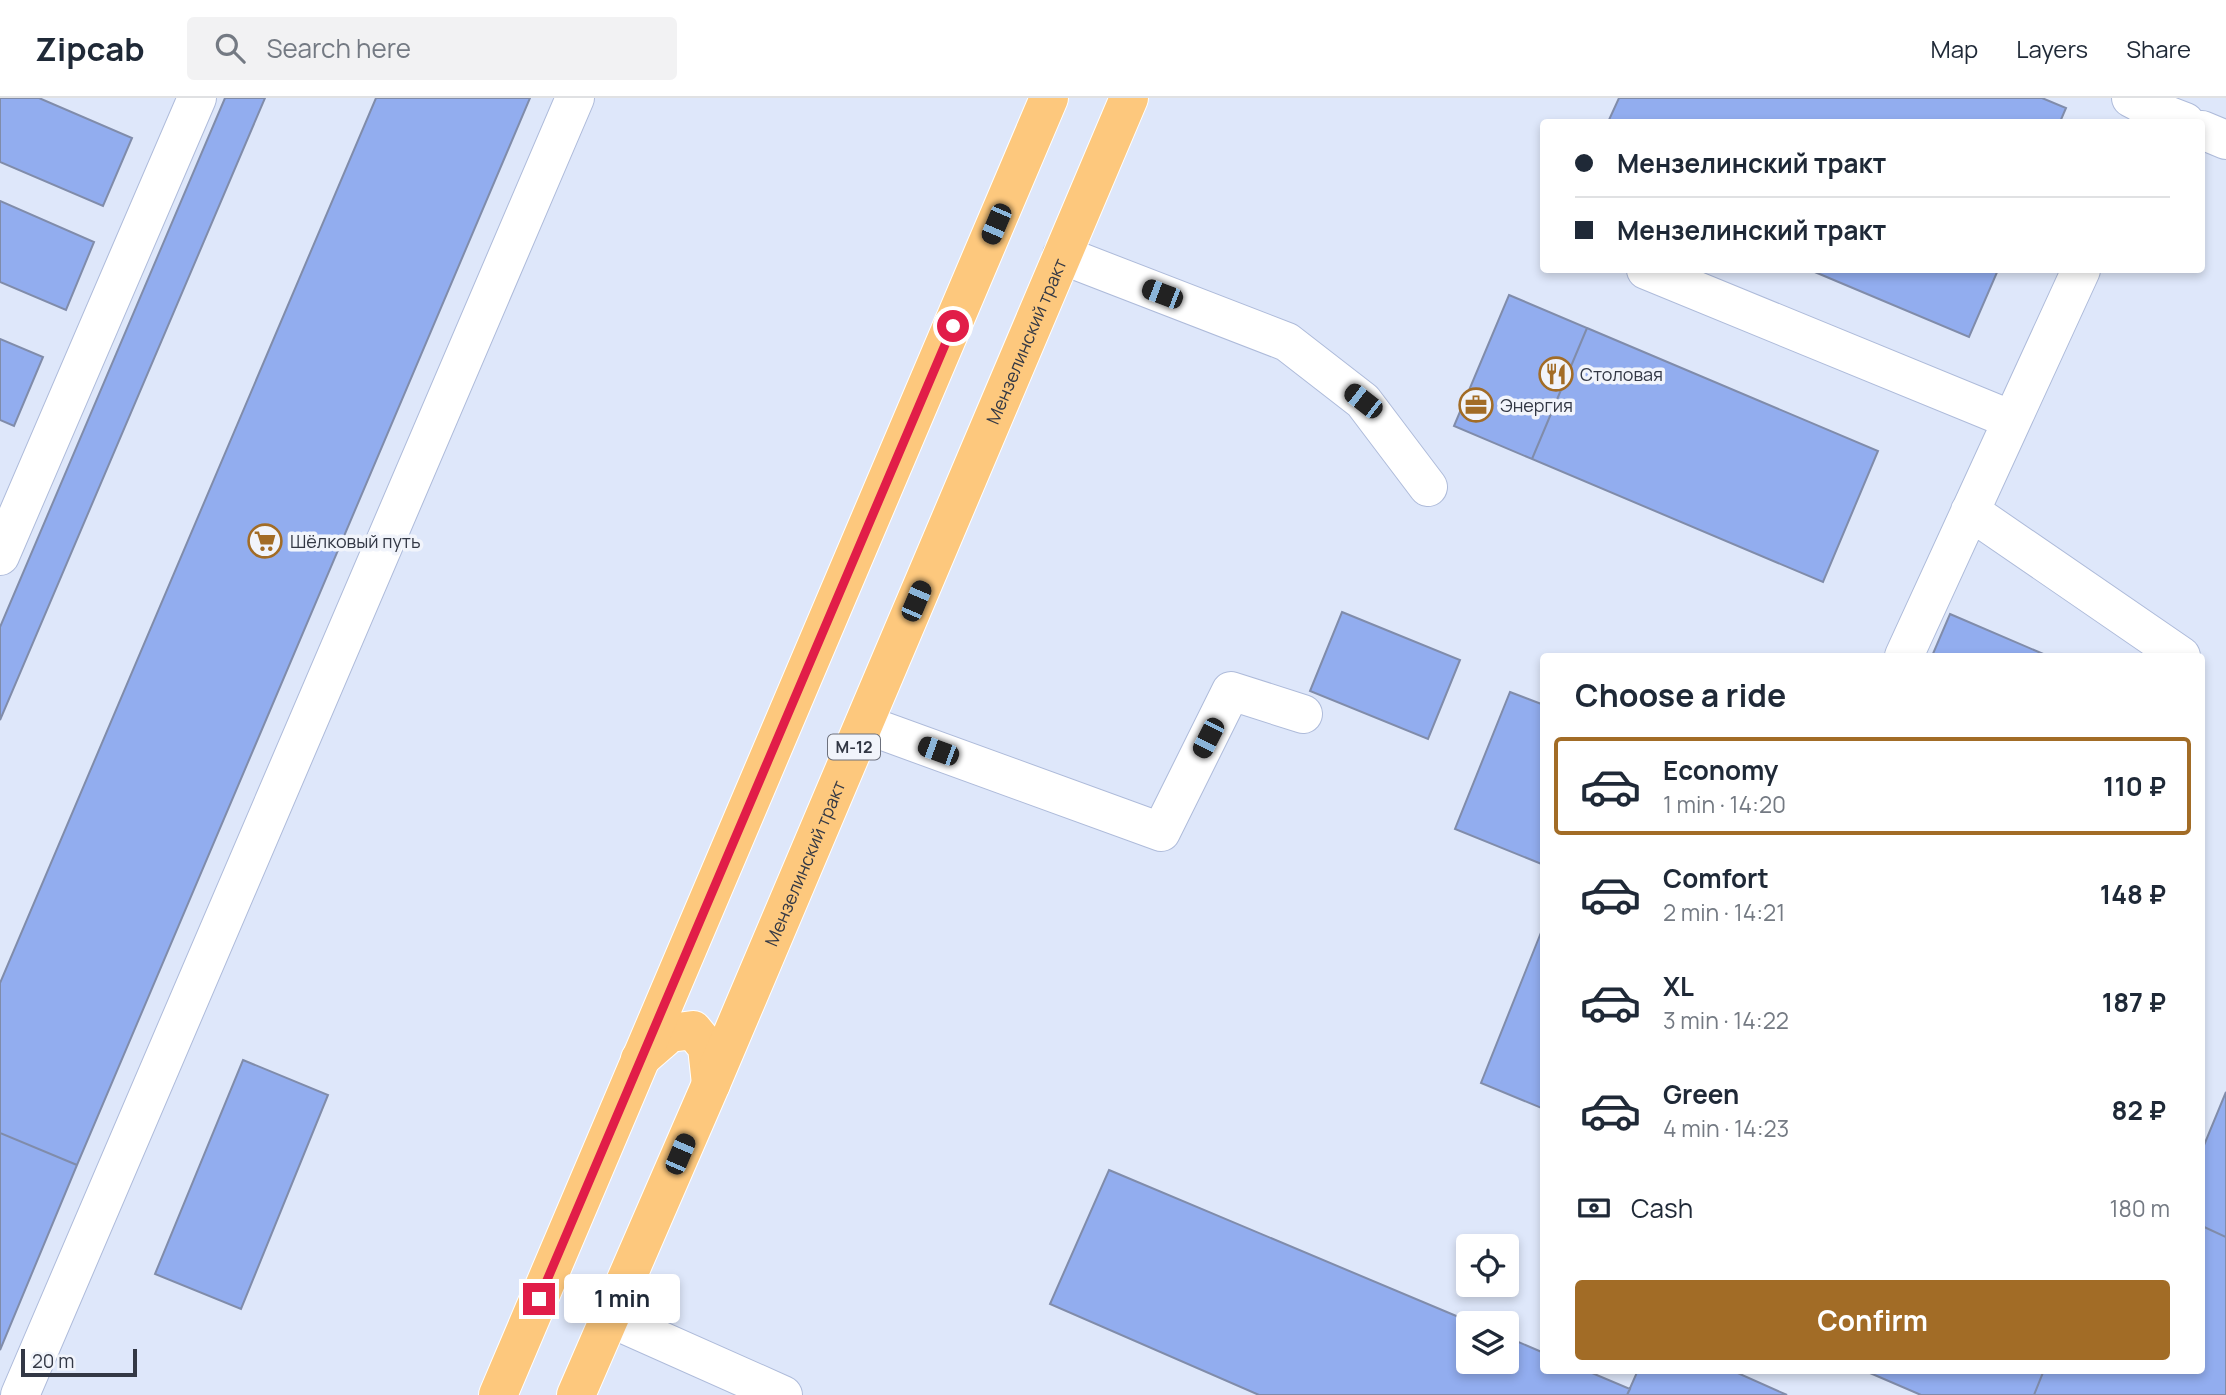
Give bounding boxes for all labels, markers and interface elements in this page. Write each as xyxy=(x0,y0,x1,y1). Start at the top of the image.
search box xyxy=(187,17,677,80)
text: Zipcab xyxy=(35,26,145,71)
icon: search xyxy=(211,29,249,67)
text: Search here xyxy=(267,30,411,66)
text: Map xyxy=(1931,32,1978,65)
text: Layers xyxy=(2016,32,2088,65)
text: Share xyxy=(2126,32,2191,65)
text: Мензелинский тракт xyxy=(1617,145,1886,181)
car xyxy=(979,201,1014,247)
text: Мензелинский тракт xyxy=(1617,212,1886,248)
street label: Мензелинский тракт xyxy=(980,254,1072,428)
car xyxy=(1139,277,1186,311)
route start xyxy=(937,310,969,342)
restaurant icon: Столовая xyxy=(1537,355,1575,393)
place label: Столовая xyxy=(1580,362,1663,386)
car xyxy=(1340,380,1387,422)
office icon: Энергия xyxy=(1457,386,1495,424)
place label: Энергия xyxy=(1500,393,1573,417)
supermarket icon: Шёлковый путь xyxy=(246,522,284,560)
place label: Шёлковый путь xyxy=(290,529,421,553)
car xyxy=(899,578,934,624)
text: Choose a ride xyxy=(1575,673,1786,717)
car xyxy=(1190,715,1227,761)
road number: М-12 xyxy=(828,734,880,760)
car xyxy=(915,734,962,768)
text: Economy xyxy=(1663,752,1778,788)
icon: car xyxy=(1579,755,1642,818)
text: 110 ₽ xyxy=(2103,768,2166,804)
street label: Мензелинский тракт xyxy=(759,776,850,950)
text: 1 min · 14:20 xyxy=(1663,788,1786,820)
text: Comfort xyxy=(1663,860,1769,896)
icon: car xyxy=(1579,863,1642,926)
text: 148 ₽ xyxy=(2100,876,2166,912)
text: 2 min · 14:21 xyxy=(1663,896,1785,928)
text: XL xyxy=(1663,968,1694,1004)
icon: car xyxy=(1579,971,1642,1034)
text: 187 ₽ xyxy=(2102,984,2166,1020)
text: 3 min · 14:22 xyxy=(1663,1004,1789,1036)
text: Green xyxy=(1663,1076,1739,1112)
icon: car xyxy=(1579,1079,1642,1142)
text: 82 ₽ xyxy=(2112,1092,2166,1128)
text: 4 min · 14:23 xyxy=(1663,1112,1789,1144)
car xyxy=(663,1131,698,1177)
icon: cash xyxy=(1575,1189,1613,1227)
text: Cash xyxy=(1631,1190,1693,1226)
text: 180 m xyxy=(2110,1192,2170,1224)
map controls xyxy=(1456,1234,1519,1374)
button: locate xyxy=(1456,1234,1519,1297)
callout: 1 min xyxy=(564,1274,679,1324)
button: Confirm xyxy=(1575,1280,2170,1360)
text: 1 min xyxy=(594,1282,650,1314)
route end xyxy=(523,1283,555,1315)
button: layers xyxy=(1456,1311,1519,1374)
scale bar xyxy=(21,1346,136,1378)
text: 20 m xyxy=(32,1348,74,1374)

